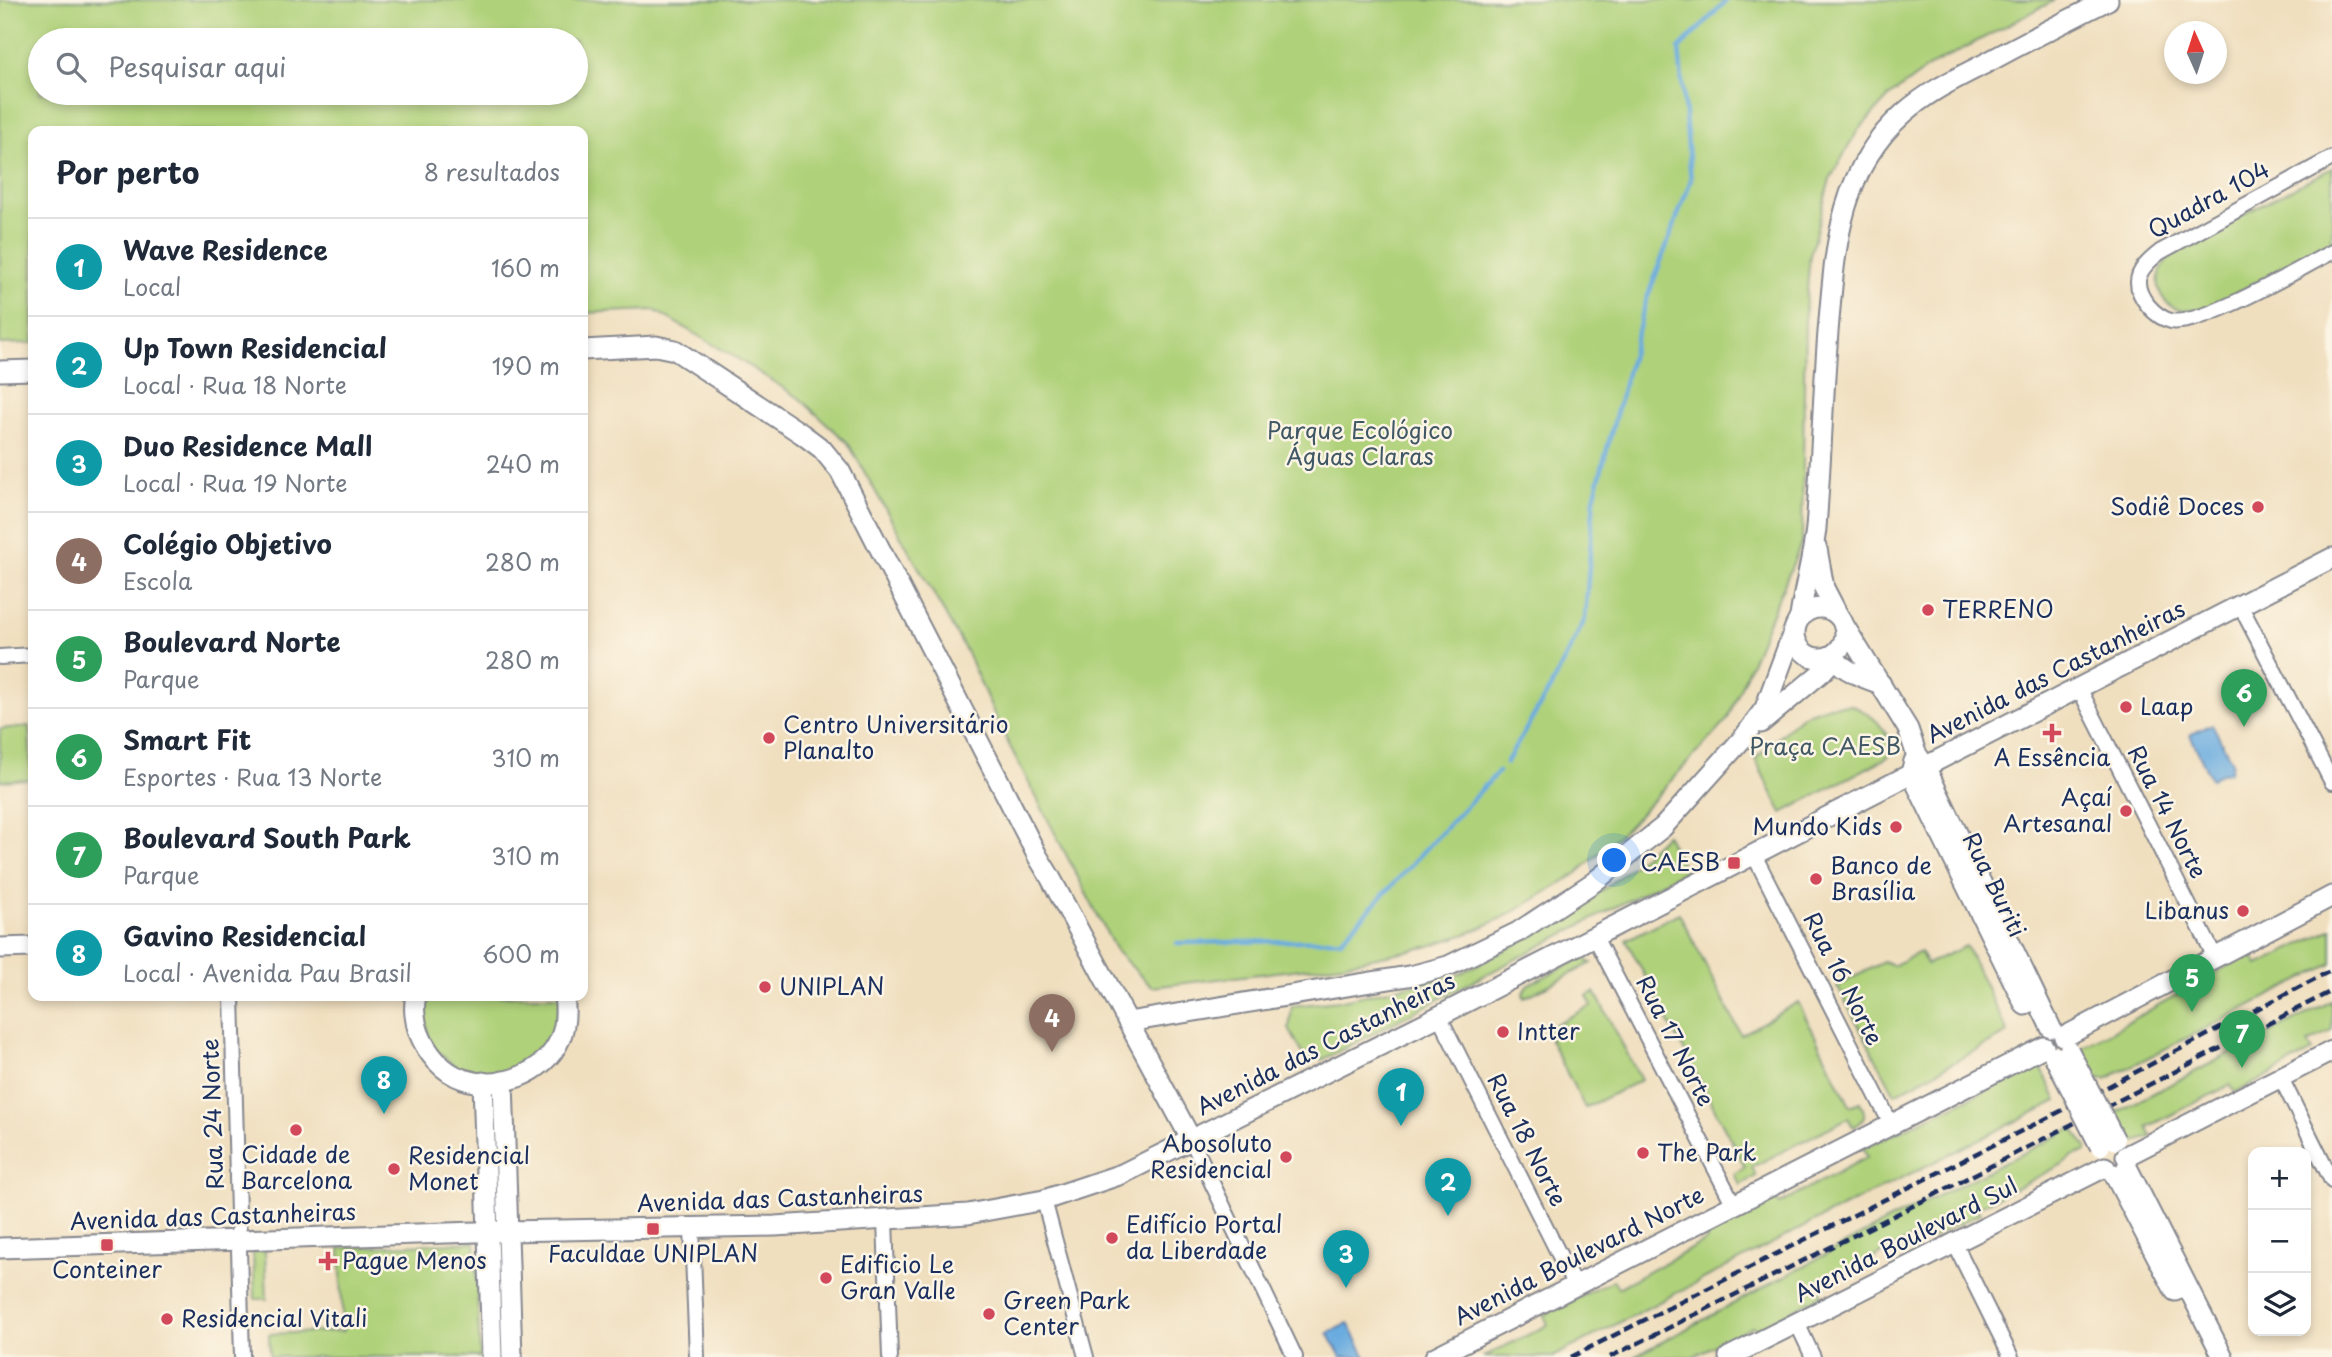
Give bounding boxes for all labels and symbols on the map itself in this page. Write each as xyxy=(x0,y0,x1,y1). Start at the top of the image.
north arrow xyxy=(2164,21,2227,84)
street label: Quadra 104 xyxy=(2141,151,2275,246)
park label: Parque Ecológico Águas Claras xyxy=(1267,412,1453,473)
place label: Sodiê Doces xyxy=(2110,488,2244,523)
marker: Sodiê Doces xyxy=(2250,499,2266,515)
street label: Avenida das Castanheiras xyxy=(1920,590,2191,751)
place label: TERRENO xyxy=(1942,591,2054,626)
marker: TERRENO xyxy=(1920,602,1936,618)
pin: 6 xyxy=(2221,669,2267,727)
place label: Laap xyxy=(2140,688,2193,723)
marker: Laap xyxy=(2118,699,2134,715)
place label: Centro Universitário Planalto xyxy=(783,706,1008,767)
marker: A Essência xyxy=(2044,725,2060,741)
park label: Praça CAESB xyxy=(1749,728,1901,763)
marker: Centro Universitário Planalto xyxy=(761,730,777,746)
place label: A Essência xyxy=(1994,739,2110,774)
street label: Rua 14 Norte xyxy=(2120,739,2217,884)
place label: Açaí Artesanal xyxy=(2003,779,2113,840)
marker: Açaí Artesanal xyxy=(2118,803,2134,819)
place label: Mundo Kids xyxy=(1753,808,1882,843)
marker: Mundo Kids xyxy=(1888,819,1904,835)
street label: Rua Buriti xyxy=(1955,826,2036,943)
your location xyxy=(1597,843,1631,877)
place label: CAESB xyxy=(1640,844,1720,879)
place label: Banco de Brasília xyxy=(1830,847,1932,908)
marker: CAESB xyxy=(1726,855,1742,871)
marker: Banco de Brasília xyxy=(1808,871,1824,887)
place label: Libanus xyxy=(2145,892,2229,927)
marker: Libanus xyxy=(2235,903,2251,919)
street label: Rua 16 Norte xyxy=(1796,905,1893,1051)
pin: 5 xyxy=(2169,954,2215,1012)
street label: Avenida das Castanheiras xyxy=(1190,962,1461,1123)
place label: UNIPLAN xyxy=(779,968,885,1003)
street label: Rua 17 Norte xyxy=(1628,969,1724,1112)
marker: UNIPLAN xyxy=(757,979,773,995)
pin: 4 xyxy=(1029,994,1075,1052)
pin: 7 xyxy=(2219,1010,2265,1068)
place label: Intter xyxy=(1517,1013,1580,1048)
marker: Intter xyxy=(1495,1024,1511,1040)
street label: Rua 24 Norte xyxy=(191,1038,232,1190)
pin: 8 xyxy=(361,1056,407,1114)
street label: Rua 18 Norte xyxy=(1480,1066,1577,1212)
pin: 1 xyxy=(1378,1068,1424,1126)
marker: Cidade de Barcelona xyxy=(288,1122,304,1138)
place label: Abosoluto Residencial xyxy=(1150,1125,1272,1186)
place label: The Park xyxy=(1657,1134,1757,1169)
place label: Cidade de Barcelona xyxy=(240,1136,353,1197)
place label: Residencial Monet xyxy=(408,1137,530,1198)
marker: The Park xyxy=(1635,1145,1651,1161)
marker: Abosoluto Residencial xyxy=(1278,1149,1294,1165)
pin: 2 xyxy=(1425,1158,1471,1216)
marker: Residencial Monet xyxy=(386,1161,402,1177)
street label: Avenida Boulevard Sul xyxy=(1788,1167,2023,1310)
street label: Avenida das Castanheiras xyxy=(636,1175,924,1220)
street label: Avenida Boulevard Norte xyxy=(1447,1176,1709,1333)
street label: Avenida das Castanheiras xyxy=(69,1193,357,1238)
place label: Edifício Portal da Liberdade xyxy=(1126,1206,1282,1267)
marker: Faculdae UNIPLAN xyxy=(645,1221,661,1237)
marker: Edifício Portal da Liberdade xyxy=(1104,1230,1120,1246)
pin: 3 xyxy=(1323,1230,1369,1288)
place label: Faculdae UNIPLAN xyxy=(548,1235,758,1270)
marker: Conteiner xyxy=(99,1237,115,1253)
place label: Pague Menos xyxy=(342,1242,487,1277)
place label: Edificio Le Gran Valle xyxy=(840,1246,956,1307)
place label: Conteiner xyxy=(52,1251,162,1286)
marker: Pague Menos xyxy=(320,1253,336,1269)
marker: Edificio Le Gran Valle xyxy=(818,1270,834,1286)
place label: Green Park Center xyxy=(1003,1282,1130,1343)
place label: Residencial Vitali xyxy=(181,1300,368,1335)
marker: Green Park Center xyxy=(981,1306,997,1322)
marker: Residencial Vitali xyxy=(159,1311,175,1327)

